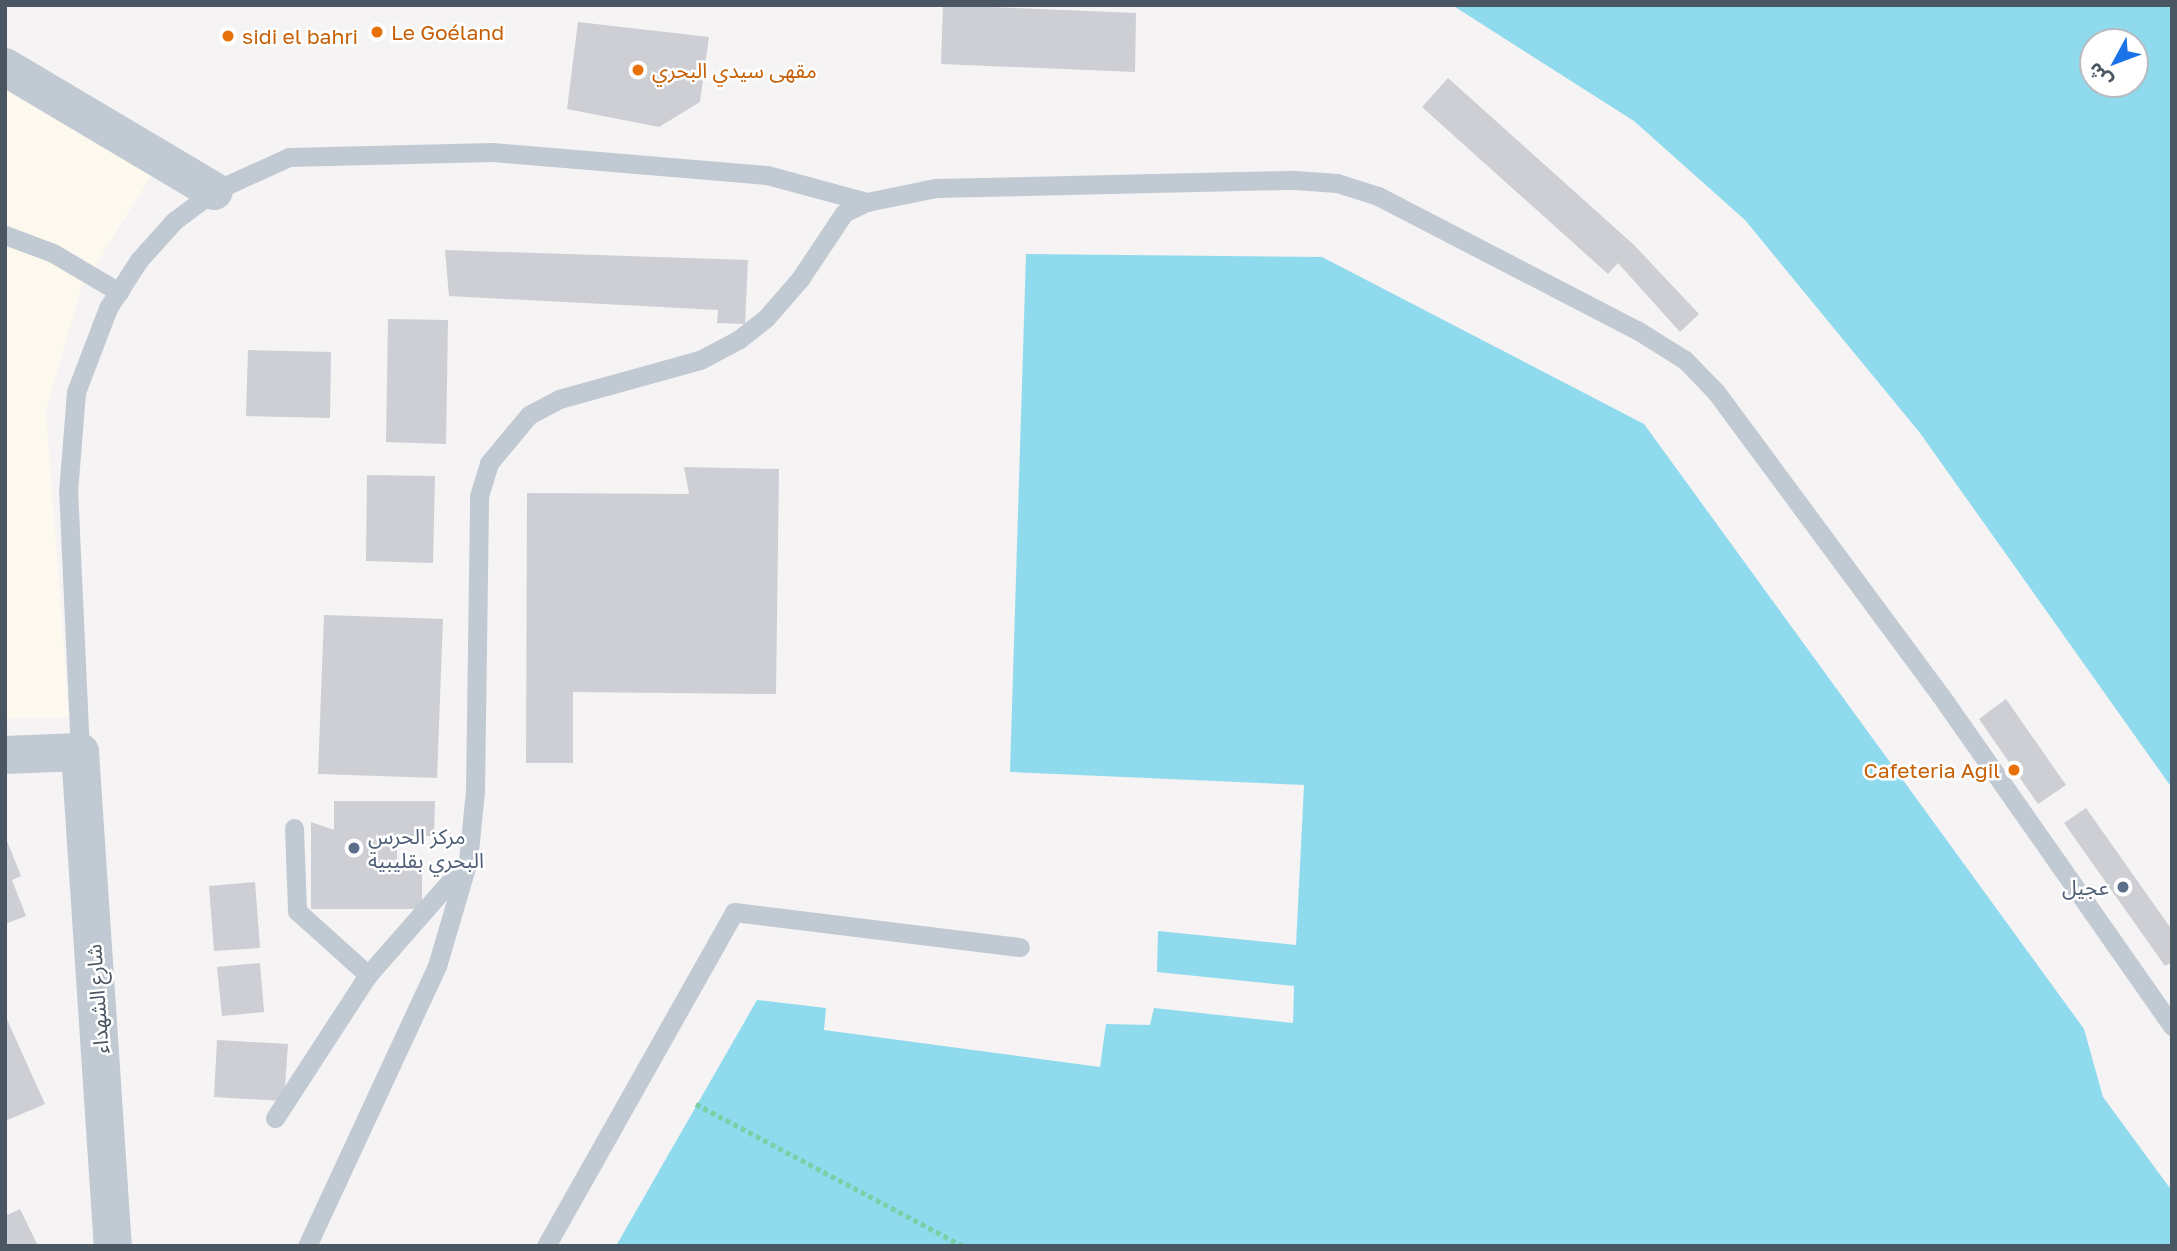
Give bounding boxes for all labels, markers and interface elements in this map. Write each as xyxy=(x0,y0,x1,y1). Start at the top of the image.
place label: Le Goéland xyxy=(391,19,504,45)
place label: sidi el bahri xyxy=(242,23,358,49)
marker: Le Goéland xyxy=(369,24,385,40)
marker: sidi el bahri xyxy=(220,28,236,44)
north arrow xyxy=(2079,28,2149,98)
place label: مقهى سيدي البحري xyxy=(652,57,817,83)
text: ش xyxy=(2082,58,2117,93)
marker: مقهى سيدي البحري xyxy=(630,62,646,78)
place label: Cafeteria Agil xyxy=(1864,757,2000,783)
marker: Cafeteria Agil xyxy=(2006,762,2022,778)
place label: مركز الحرس البحري بقليبية xyxy=(368,823,484,873)
marker: مركز الحرس البحري بقليبية xyxy=(346,840,362,856)
place label: عجيل xyxy=(2062,874,2109,900)
marker: عجيل xyxy=(2115,879,2131,895)
street label: شارع الشهداء xyxy=(81,943,113,1055)

